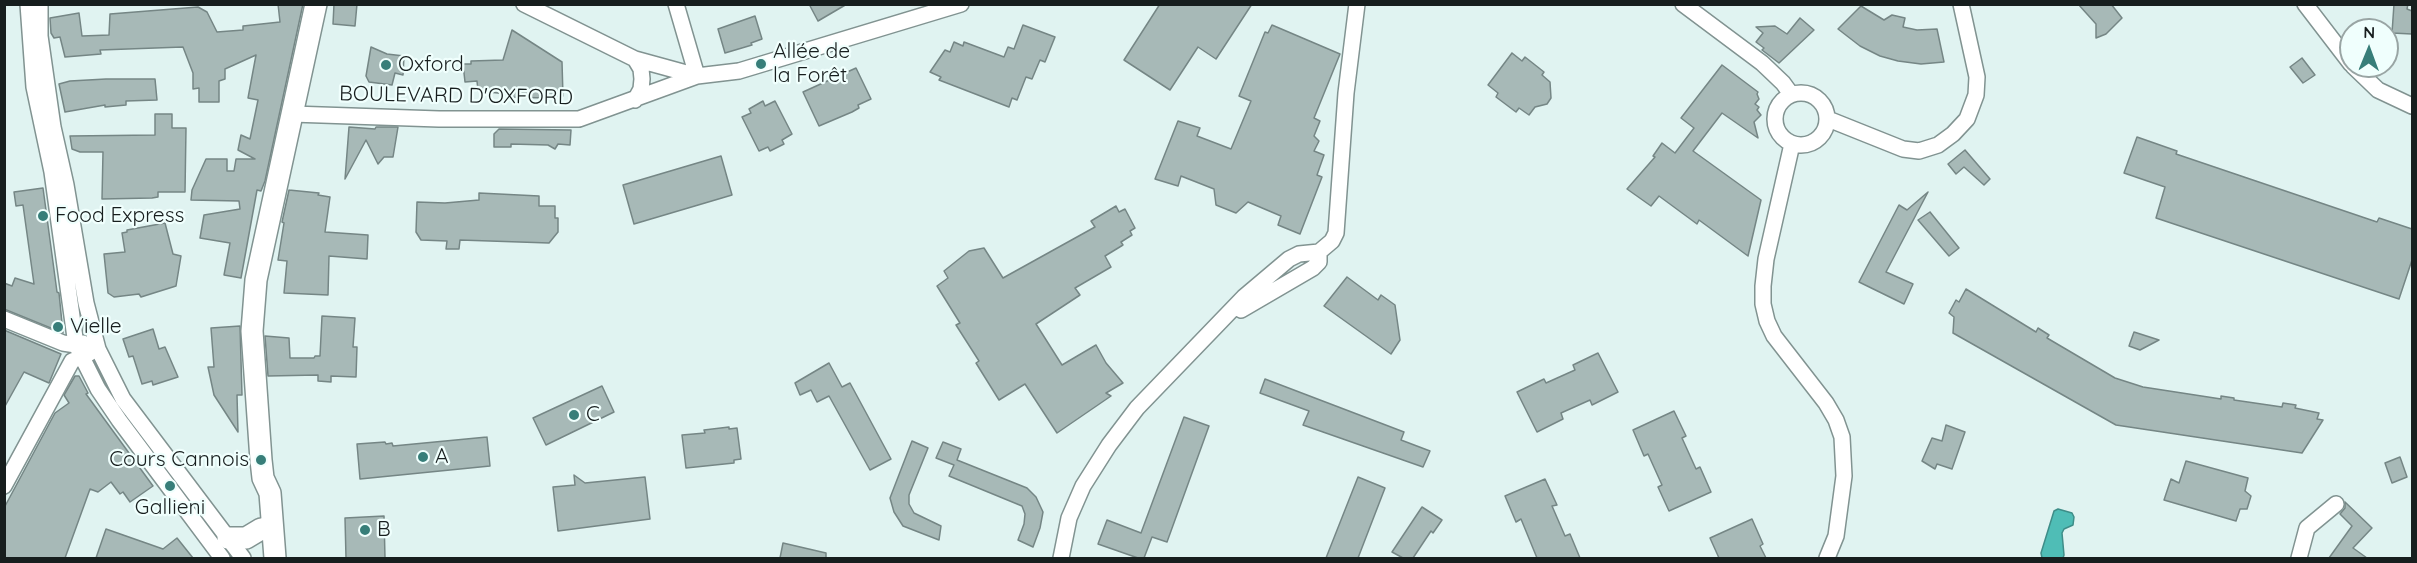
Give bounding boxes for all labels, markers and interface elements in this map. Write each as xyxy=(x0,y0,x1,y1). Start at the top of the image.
north arrow xyxy=(2339,18,2399,78)
text: N xyxy=(2363,22,2375,42)
place label: Allée de la Forêt xyxy=(773,39,850,89)
place label: Oxford xyxy=(398,52,464,78)
marker: Allée de la Forêt xyxy=(754,57,768,71)
marker: Oxford xyxy=(379,58,393,72)
street label: BOULEVARD D'OXFORD xyxy=(339,81,573,111)
place label: Food Express xyxy=(55,203,184,229)
marker: Food Express xyxy=(36,209,50,223)
place label: Vielle xyxy=(70,314,122,340)
marker: Vielle xyxy=(51,320,65,334)
place label: C xyxy=(586,402,600,428)
marker: C xyxy=(567,408,581,422)
place label: A xyxy=(435,444,449,470)
place label: Cours Cannois xyxy=(109,447,249,473)
marker: A xyxy=(416,450,430,464)
marker: Cours Cannois xyxy=(254,453,268,467)
marker: Gallieni xyxy=(163,479,177,493)
place label: Gallieni xyxy=(135,495,205,521)
place label: B xyxy=(377,517,391,543)
marker: B xyxy=(358,523,372,537)

